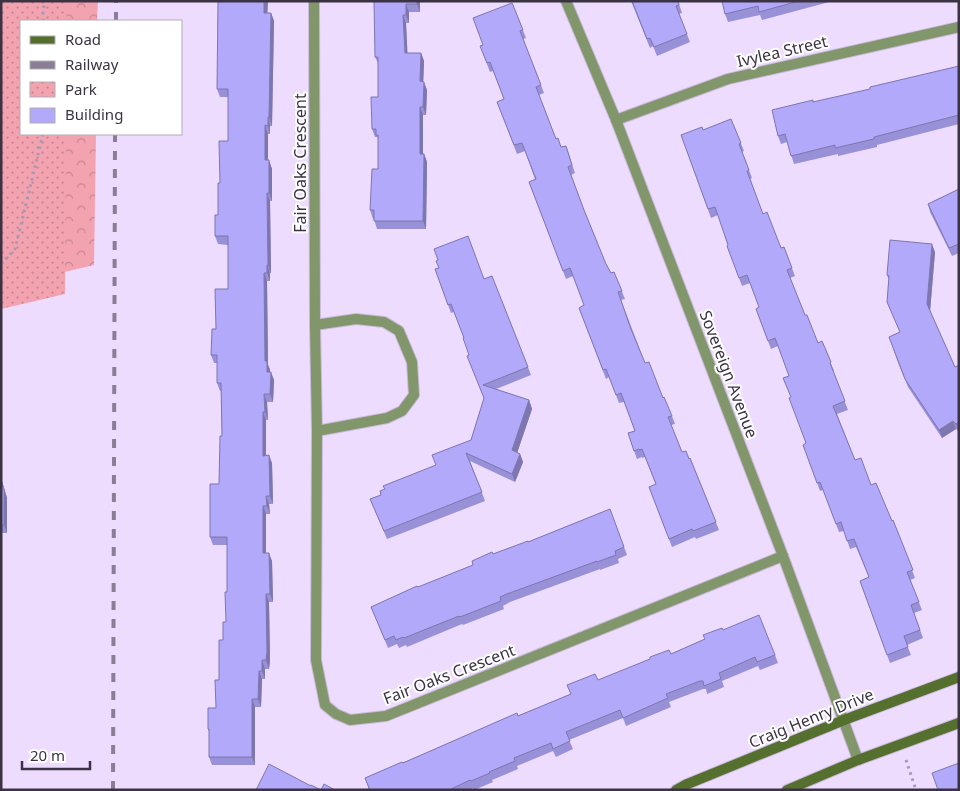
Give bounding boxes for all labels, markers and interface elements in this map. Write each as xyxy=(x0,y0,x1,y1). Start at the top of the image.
legend xyxy=(20,20,182,135)
text: Road xyxy=(65,29,101,49)
street label: Ivylea Street xyxy=(734,30,830,72)
text: Railway xyxy=(65,54,119,74)
text: Park xyxy=(65,79,97,99)
street label: Fair Oaks Crescent xyxy=(289,93,311,233)
text: Building xyxy=(65,104,123,124)
street label: Sovereign Avenue xyxy=(695,307,763,441)
street label: Fair Oaks Crescent xyxy=(380,639,518,709)
street label: Craig Henry Drive xyxy=(745,683,877,753)
scale bar xyxy=(22,738,90,770)
text: 20 m xyxy=(30,745,65,765)

